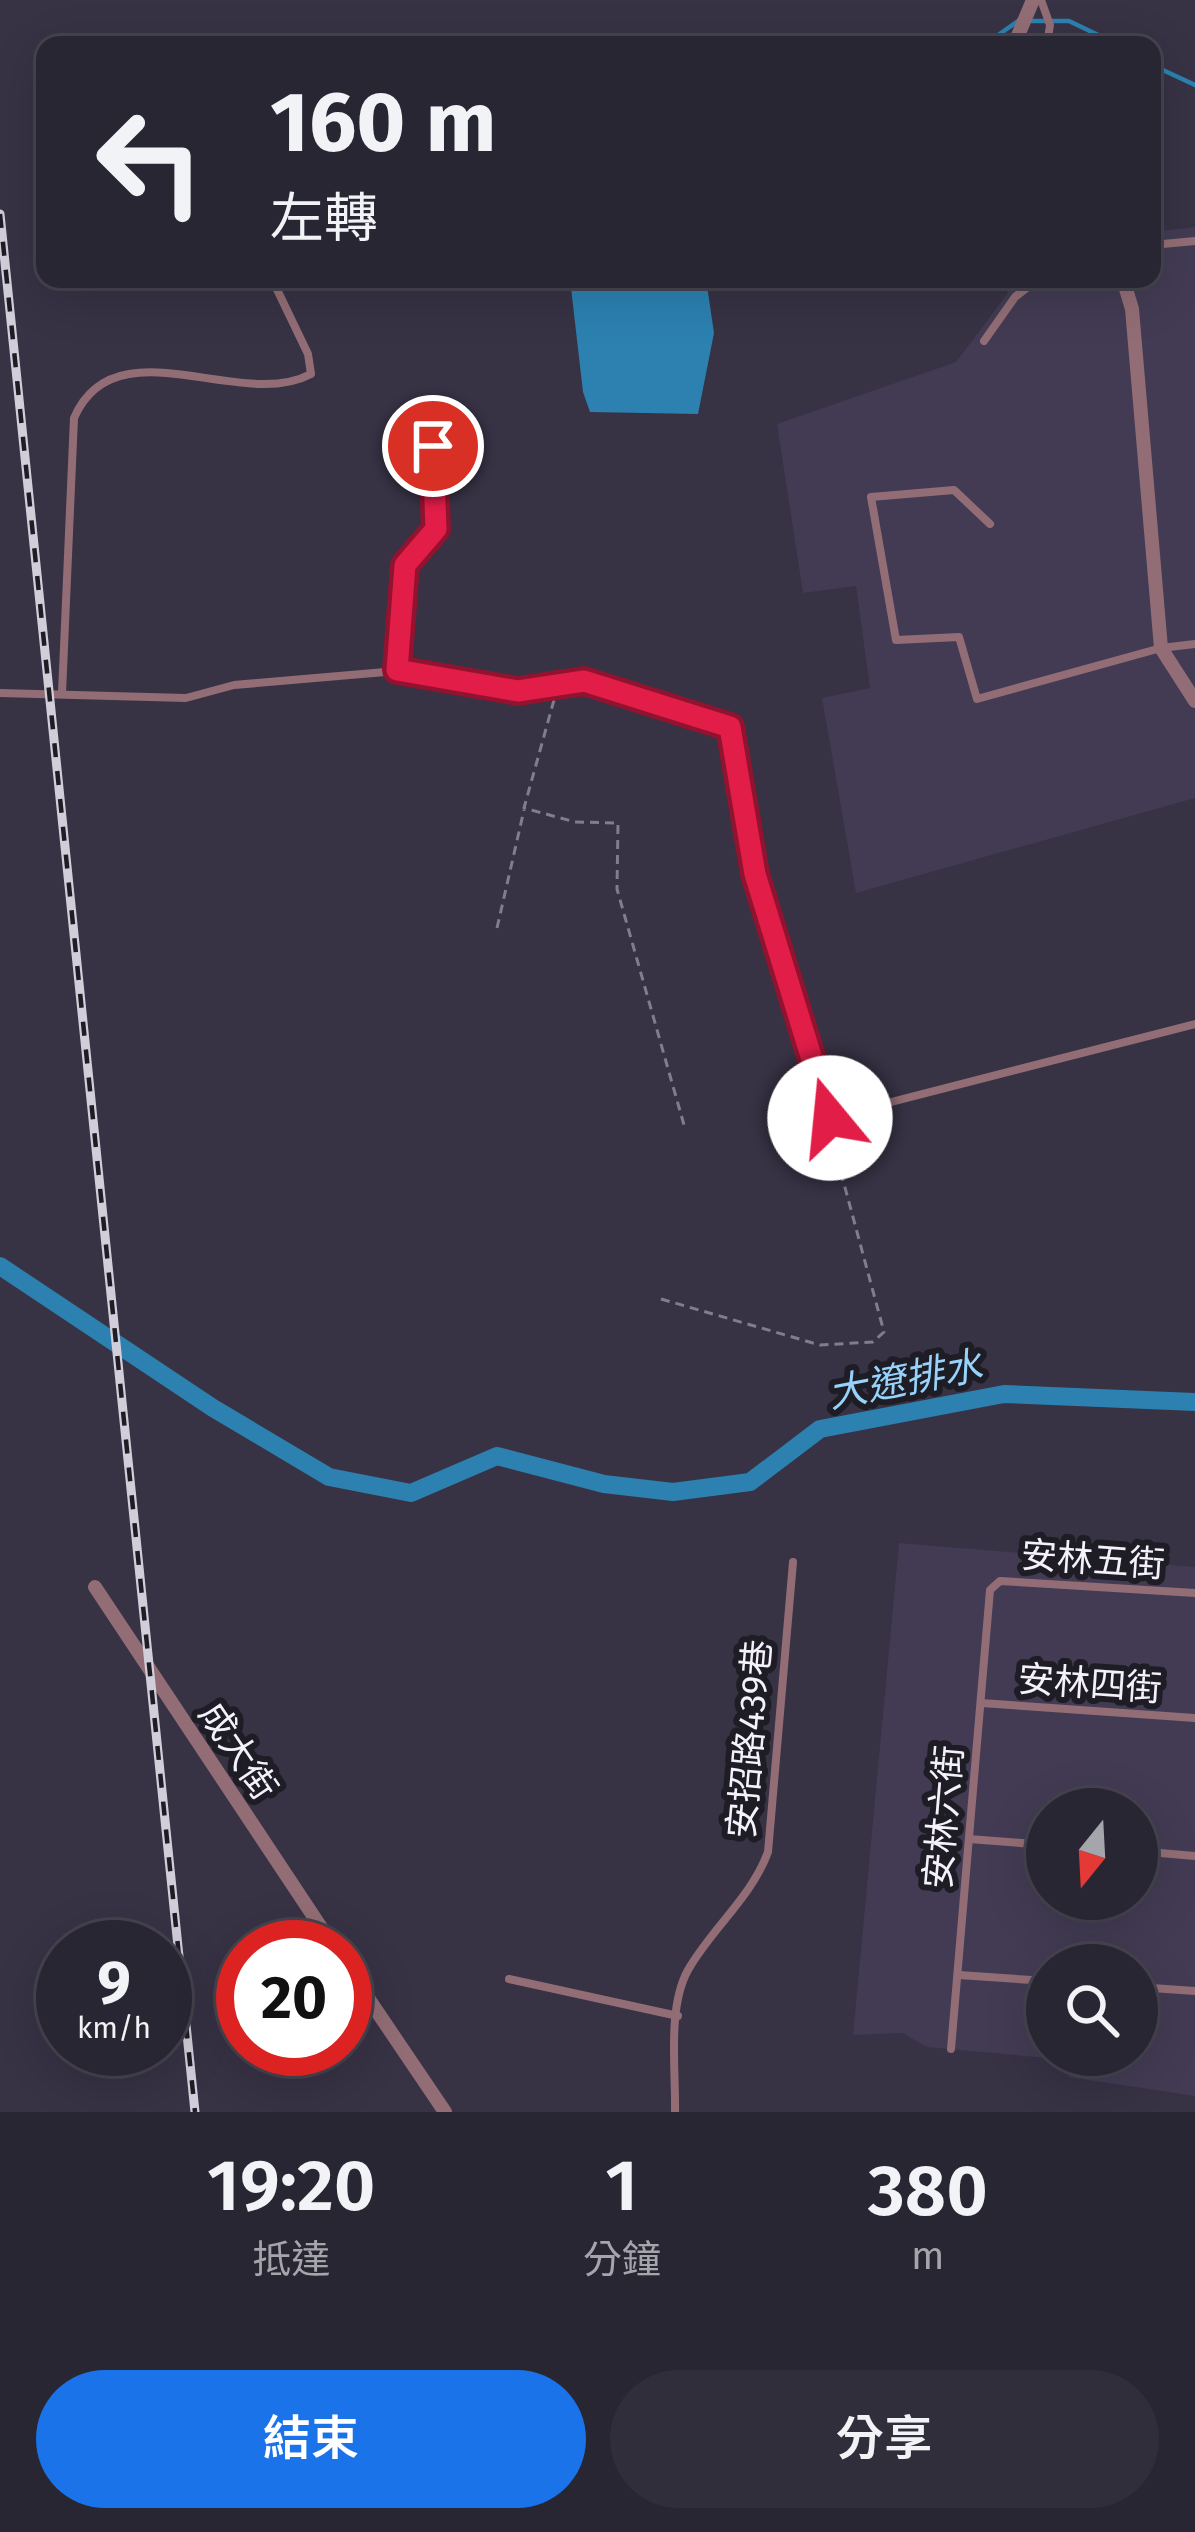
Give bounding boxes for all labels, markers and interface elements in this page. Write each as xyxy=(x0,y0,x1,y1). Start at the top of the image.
text: 160 m xyxy=(270,72,496,173)
icon: left xyxy=(72,84,228,240)
text: 左轉 xyxy=(270,187,378,251)
pin xyxy=(382,395,484,497)
icon: arrive xyxy=(400,413,466,479)
position arrow xyxy=(767,1055,893,1181)
water label: 大遼排水 xyxy=(824,1342,988,1417)
street label: 安林五街 xyxy=(1020,1533,1166,1587)
street label: 安招路439巷 xyxy=(719,1638,781,1840)
street label: 安林四街 xyxy=(1017,1657,1163,1711)
street label: 成大街 xyxy=(190,1694,286,1808)
street label: 安林六街 xyxy=(916,1743,972,1891)
north arrow xyxy=(1026,1788,1158,1920)
map controls xyxy=(1026,1788,1158,2076)
speed limit sign: 20 xyxy=(216,1920,372,2076)
button: search xyxy=(1026,1944,1158,2076)
text: 9 xyxy=(97,1947,131,2019)
text: km/h xyxy=(77,2010,151,2046)
text: 19:20 xyxy=(207,2143,376,2229)
text: 1 xyxy=(605,2143,638,2229)
text: 380 xyxy=(868,2148,988,2234)
text: m xyxy=(911,2233,945,2279)
text: 抵達 xyxy=(252,2237,330,2283)
text: 分鐘 xyxy=(583,2237,661,2283)
button: 結束 xyxy=(36,2370,586,2508)
button: 分享 xyxy=(610,2370,1159,2508)

